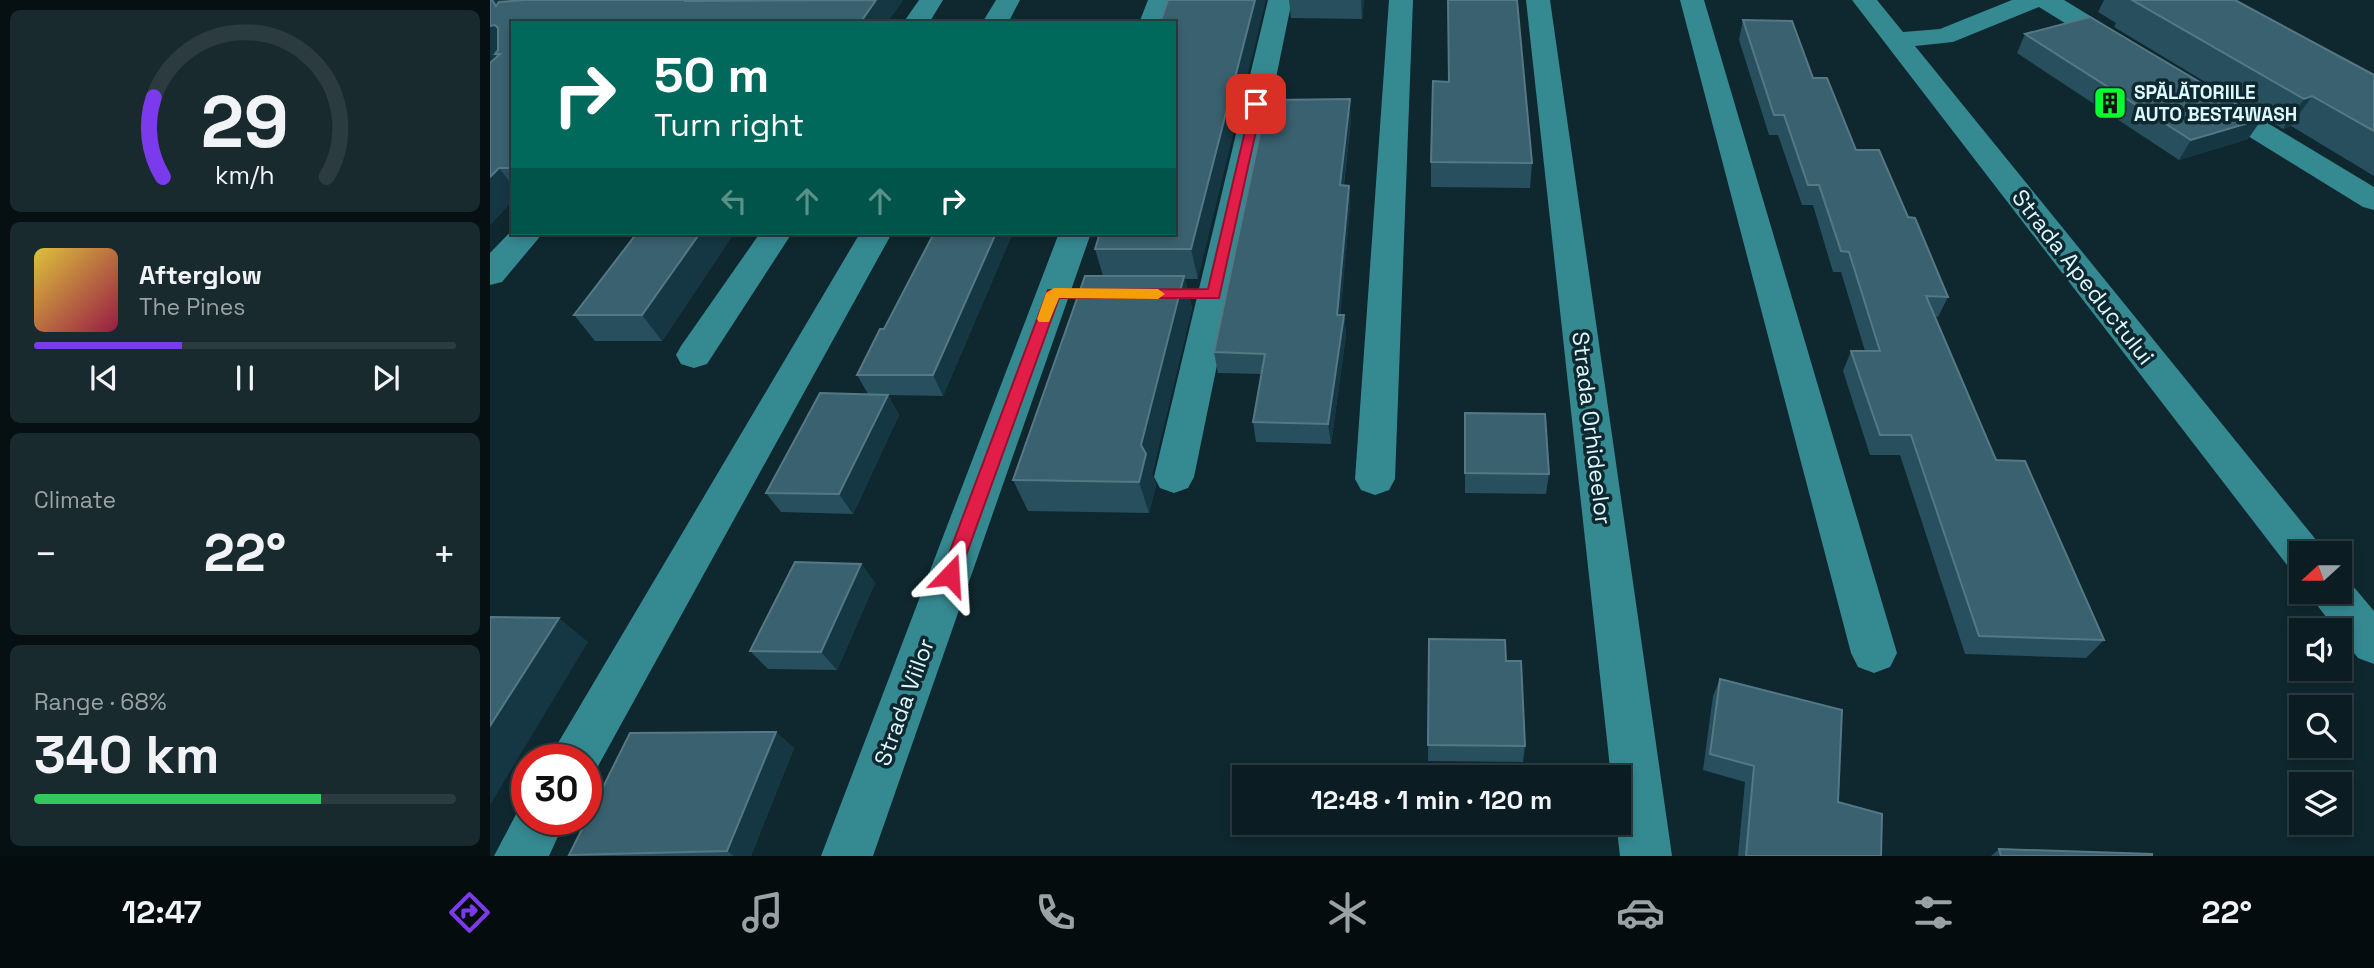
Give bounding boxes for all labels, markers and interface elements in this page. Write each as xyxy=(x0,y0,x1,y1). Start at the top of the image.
text: 50 m xyxy=(654,44,769,106)
icon: right xyxy=(539,49,630,140)
pin xyxy=(1226,74,1286,134)
text: 29 xyxy=(201,75,289,168)
place label: SPĂLĂTORIILE AUTO BEST4WASH xyxy=(2134,80,2297,127)
building icon: SPĂLĂTORIILE AUTO BEST4WASH xyxy=(2091,84,2129,122)
icon: arrive xyxy=(1237,85,1275,123)
text: Turn right xyxy=(654,105,804,145)
text: km/h xyxy=(215,159,275,191)
icon: left xyxy=(715,182,753,220)
icon: ahead xyxy=(788,182,826,220)
icon: ahead xyxy=(861,182,899,220)
icon: right xyxy=(934,182,972,220)
street label: Strada Apeductului xyxy=(2005,183,2161,371)
text: Afterglow xyxy=(139,258,262,292)
text: The Pines xyxy=(139,292,245,322)
street label: Strada Orhideelor xyxy=(1565,330,1619,526)
icon: previous xyxy=(85,359,123,397)
icon: pause xyxy=(226,359,264,397)
icon: next xyxy=(367,359,405,397)
text: Climate xyxy=(34,485,116,515)
text: 22° xyxy=(204,520,286,586)
text: − xyxy=(34,530,58,578)
text: + xyxy=(432,530,456,578)
position arrow xyxy=(913,538,987,612)
north arrow xyxy=(2289,541,2352,604)
map controls xyxy=(2289,541,2352,835)
button: sound xyxy=(2289,618,2352,681)
street label: Strada Viilor xyxy=(867,634,941,770)
text: Range · 68% xyxy=(34,687,167,717)
button: search xyxy=(2289,695,2352,758)
text: 340 km xyxy=(34,722,219,788)
speed limit sign: 30 xyxy=(511,744,602,835)
button: layers xyxy=(2289,772,2352,835)
text: 12:48 · 1 min · 120 m xyxy=(1311,783,1552,817)
icon: directions xyxy=(445,888,494,937)
icon: music xyxy=(738,888,787,937)
icon: phone xyxy=(1031,888,1080,937)
icon: climate xyxy=(1323,888,1372,937)
icon: car xyxy=(1616,888,1665,937)
icon: filters xyxy=(1909,888,1958,937)
text: 12:47 xyxy=(122,892,202,932)
text: 22° xyxy=(2202,892,2252,932)

